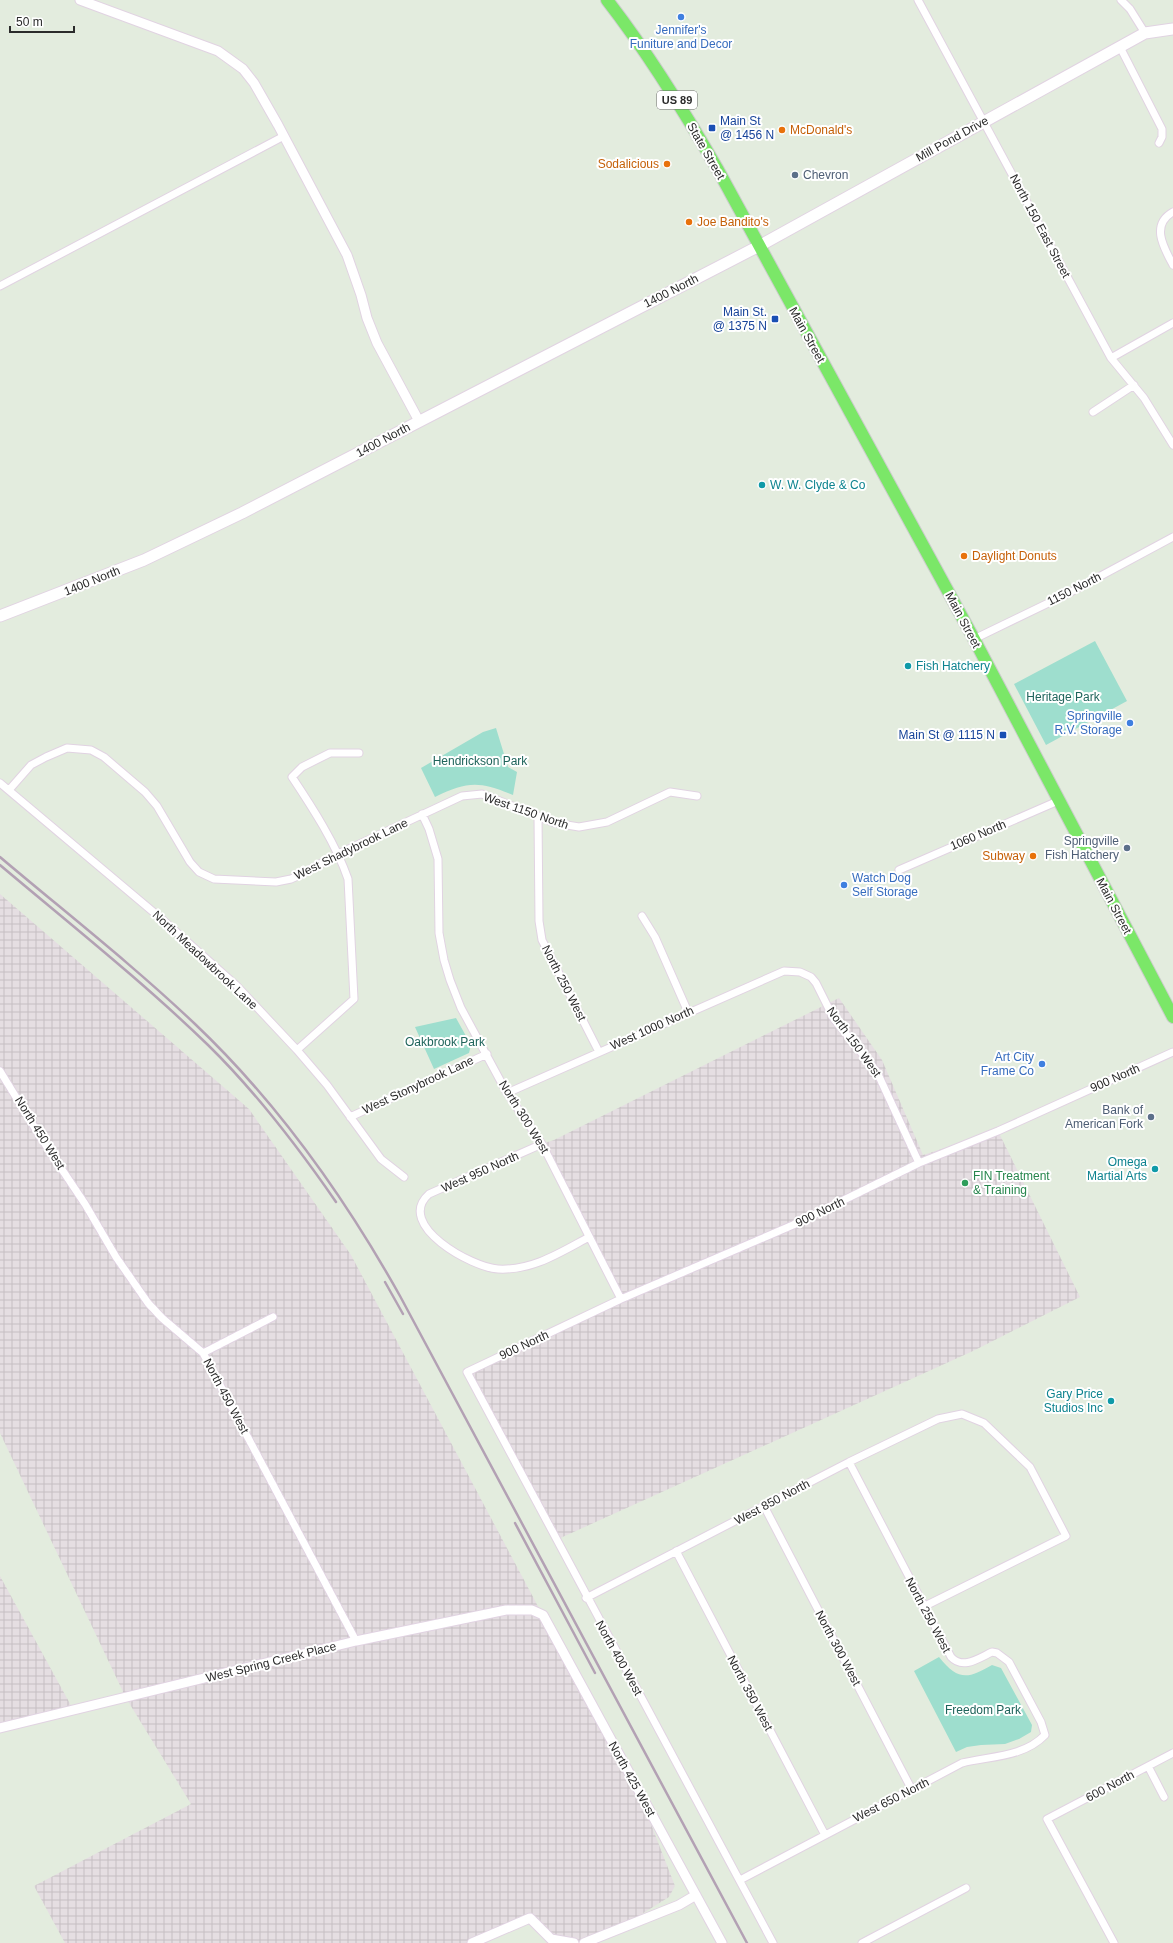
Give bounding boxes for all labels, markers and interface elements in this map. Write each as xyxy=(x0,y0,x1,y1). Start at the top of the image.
scale bar xyxy=(10,8,74,34)
marker: Jennifer's Funiture and Decor xyxy=(676,12,686,22)
text: 50 m xyxy=(16,15,43,29)
place label: Jennifer's Funiture and Decor xyxy=(630,23,732,51)
road number: US 89 xyxy=(657,91,697,109)
street label: Mill Pond Drive xyxy=(913,113,991,165)
place label: Main St @ 1456 N xyxy=(720,114,774,142)
street label: State Street xyxy=(684,120,728,183)
marker: Main St @ 1456 N xyxy=(707,123,717,133)
place label: McDonald's xyxy=(790,123,852,137)
marker: McDonald's xyxy=(777,125,787,135)
place label: Sodalicious xyxy=(598,157,659,171)
marker: Sodalicious xyxy=(662,159,672,169)
place label: Chevron xyxy=(803,168,848,182)
marker: Chevron xyxy=(790,170,800,180)
street label: North 150 East Street xyxy=(1007,172,1074,281)
place label: Joe Bandito's xyxy=(697,215,769,229)
marker: Joe Bandito's xyxy=(684,217,694,227)
street label: 1400 North xyxy=(641,271,701,311)
place label: Main St. @ 1375 N xyxy=(713,305,767,333)
street label: Main Street xyxy=(786,305,828,366)
marker: Main St. @ 1375 N xyxy=(770,314,780,324)
street label: 1400 North xyxy=(354,420,412,460)
place label: W. W. Clyde & Co xyxy=(770,478,866,492)
marker: W. W. Clyde & Co xyxy=(757,480,767,490)
place label: Daylight Donuts xyxy=(972,549,1057,563)
marker: Daylight Donuts xyxy=(959,551,969,561)
street label: 1400 North xyxy=(62,563,122,599)
street label: 1150 North xyxy=(1045,569,1103,609)
street label: Main Street xyxy=(942,590,984,651)
place label: Fish Hatchery xyxy=(916,659,990,673)
marker: Fish Hatchery xyxy=(903,661,913,671)
park label: Heritage Park xyxy=(1026,690,1101,704)
place label: Springville R.V. Storage xyxy=(1054,709,1122,737)
marker: Springville R.V. Storage xyxy=(1125,718,1135,728)
place label: Main St @ 1115 N xyxy=(899,728,995,742)
marker: Main St @ 1115 N xyxy=(998,730,1008,740)
park label: Hendrickson Park xyxy=(433,754,528,768)
street label: West 1150 North xyxy=(482,790,570,832)
street label: West Shadybrook Lane xyxy=(292,815,410,883)
street label: 1060 North xyxy=(948,817,1008,853)
place label: Springville Fish Hatchery xyxy=(1045,834,1119,862)
marker: Springville Fish Hatchery xyxy=(1122,843,1132,853)
place label: Subway xyxy=(982,849,1025,863)
marker: Subway xyxy=(1028,851,1038,861)
place label: Watch Dog Self Storage xyxy=(852,871,918,899)
street label: Main Street xyxy=(1093,876,1135,937)
marker: Watch Dog Self Storage xyxy=(839,880,849,890)
street label: North Meadowbrook Lane xyxy=(150,908,261,1012)
street label: North 250 West xyxy=(539,943,589,1024)
street label: West 1000 North xyxy=(608,1003,696,1053)
street label: North 150 West xyxy=(824,1004,884,1080)
park label: Oakbrook Park xyxy=(405,1035,486,1049)
place label: Art City Frame Co xyxy=(981,1050,1034,1078)
street label: West Stonybrook Lane xyxy=(360,1053,476,1117)
marker: Art City Frame Co xyxy=(1037,1059,1047,1069)
street label: 900 North xyxy=(1088,1061,1142,1095)
street label: North 300 West xyxy=(496,1078,552,1157)
street label: North 450 West xyxy=(12,1094,68,1173)
place label: Bank of American Fork xyxy=(1065,1103,1144,1131)
marker: Bank of American Fork xyxy=(1146,1112,1156,1122)
street label: West 950 North xyxy=(439,1149,521,1195)
place label: Omega Martial Arts xyxy=(1087,1155,1147,1183)
marker: Omega Martial Arts xyxy=(1150,1164,1160,1174)
place label: FIN Treatment & Training xyxy=(973,1169,1050,1197)
marker: FIN Treatment & Training xyxy=(960,1178,970,1188)
street label: 900 North xyxy=(793,1194,847,1230)
street label: 900 North xyxy=(497,1328,551,1362)
street label: North 450 West xyxy=(200,1356,252,1437)
place label: Gary Price Studios Inc xyxy=(1044,1387,1103,1415)
marker: Gary Price Studios Inc xyxy=(1106,1396,1116,1406)
street label: West 850 North xyxy=(732,1476,812,1528)
street label: North 250 West xyxy=(902,1575,954,1656)
street label: North 300 West xyxy=(812,1608,864,1689)
street label: North 400 West xyxy=(593,1618,646,1698)
street label: West Spring Creek Place xyxy=(204,1639,338,1685)
street label: North 350 West xyxy=(724,1653,776,1734)
park label: Freedom Park xyxy=(945,1703,1022,1717)
street label: North 425 West xyxy=(606,1739,659,1819)
street label: 600 North xyxy=(1083,1767,1137,1805)
street label: West 650 North xyxy=(851,1775,931,1825)

